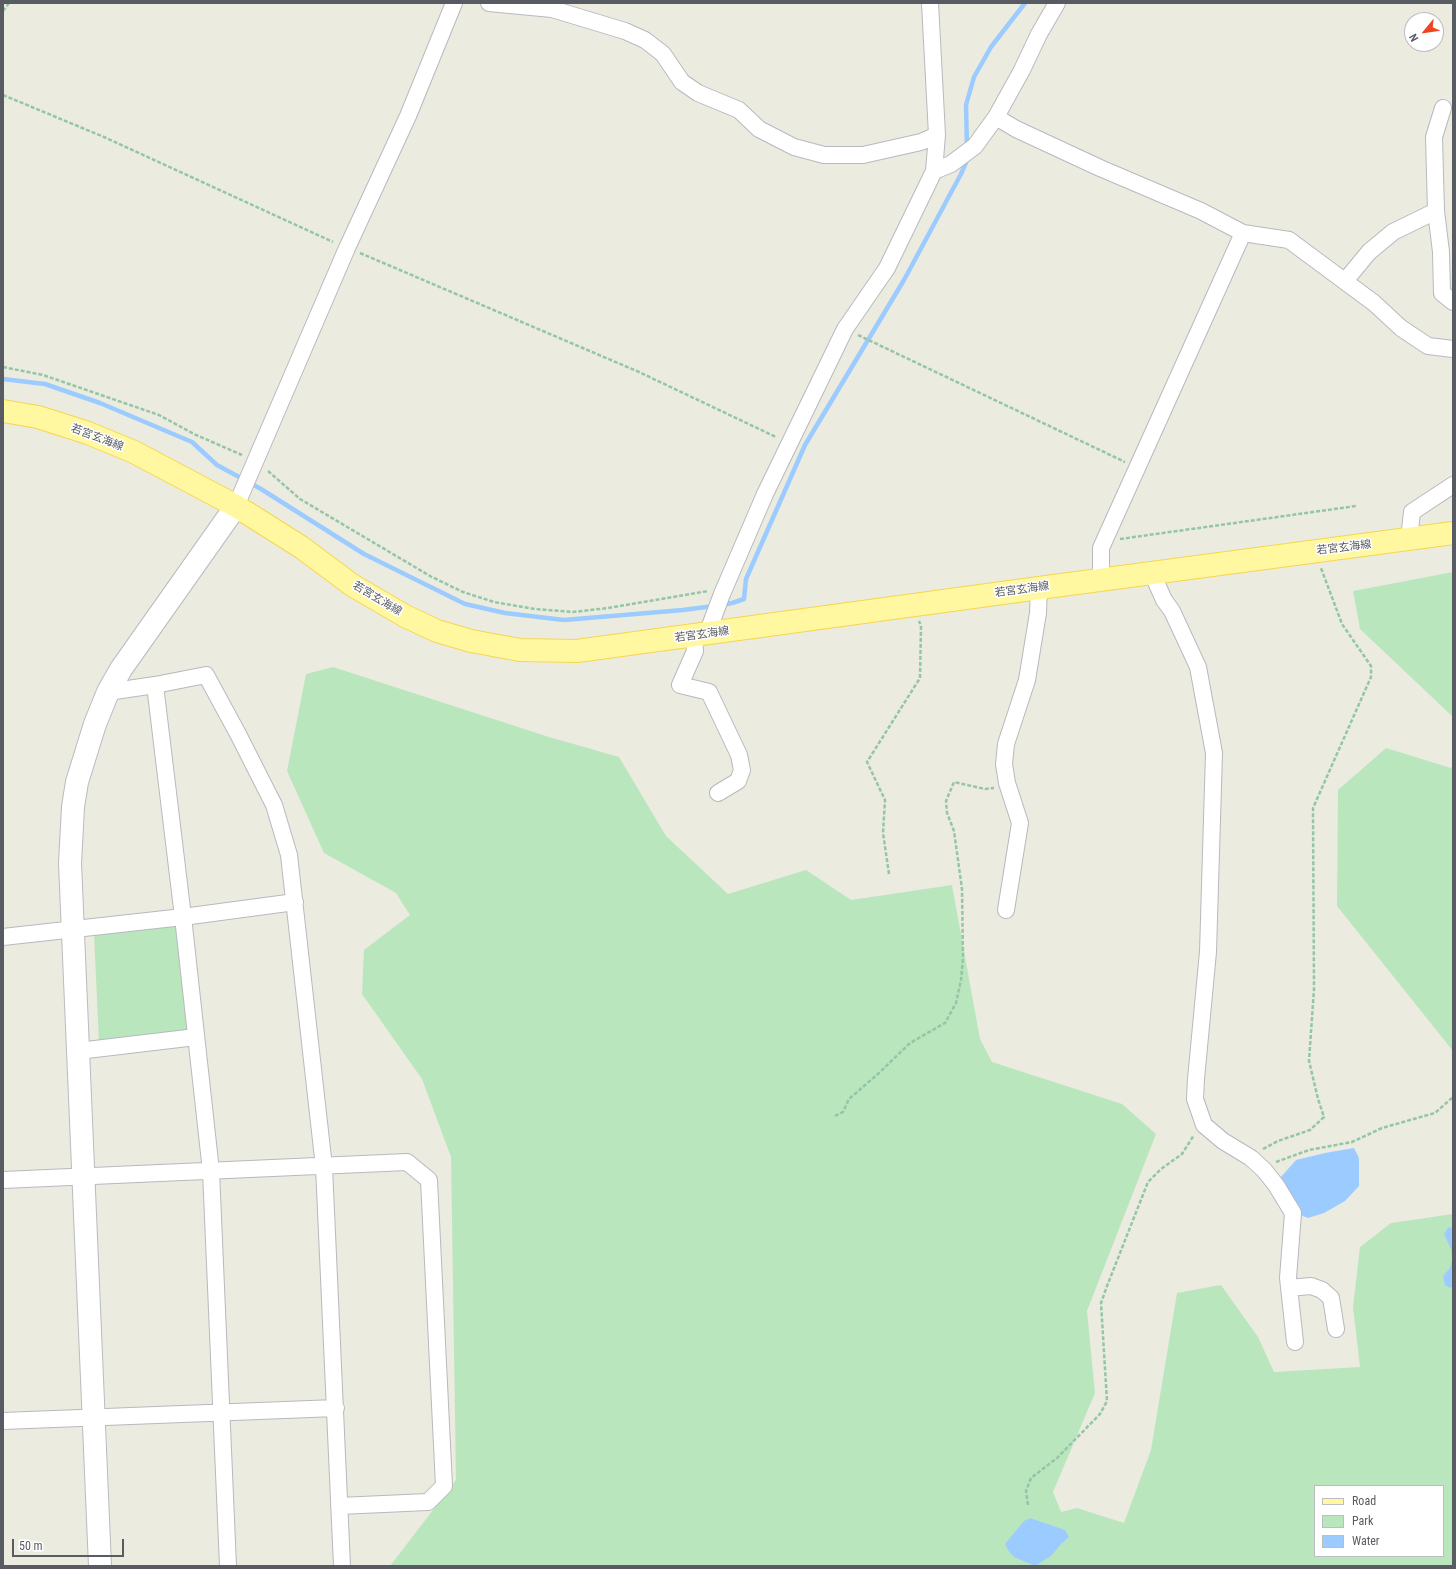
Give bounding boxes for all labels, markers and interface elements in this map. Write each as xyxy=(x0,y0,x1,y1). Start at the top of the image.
north arrow xyxy=(1404,12,1444,52)
text: N xyxy=(1407,31,1421,44)
street label: 若宮玄海線 xyxy=(69,422,125,454)
street label: 若宮玄海線 xyxy=(1316,538,1372,558)
street label: 若宮玄海線 xyxy=(350,579,404,619)
street label: 若宮玄海線 xyxy=(994,580,1050,600)
street label: 若宮玄海線 xyxy=(674,625,730,645)
legend xyxy=(1314,1485,1444,1557)
text: Road xyxy=(1352,1494,1376,1508)
text: Park xyxy=(1352,1514,1373,1528)
scale bar xyxy=(14,1531,126,1557)
text: Water xyxy=(1352,1534,1380,1548)
text: 50 m xyxy=(19,1539,43,1553)

